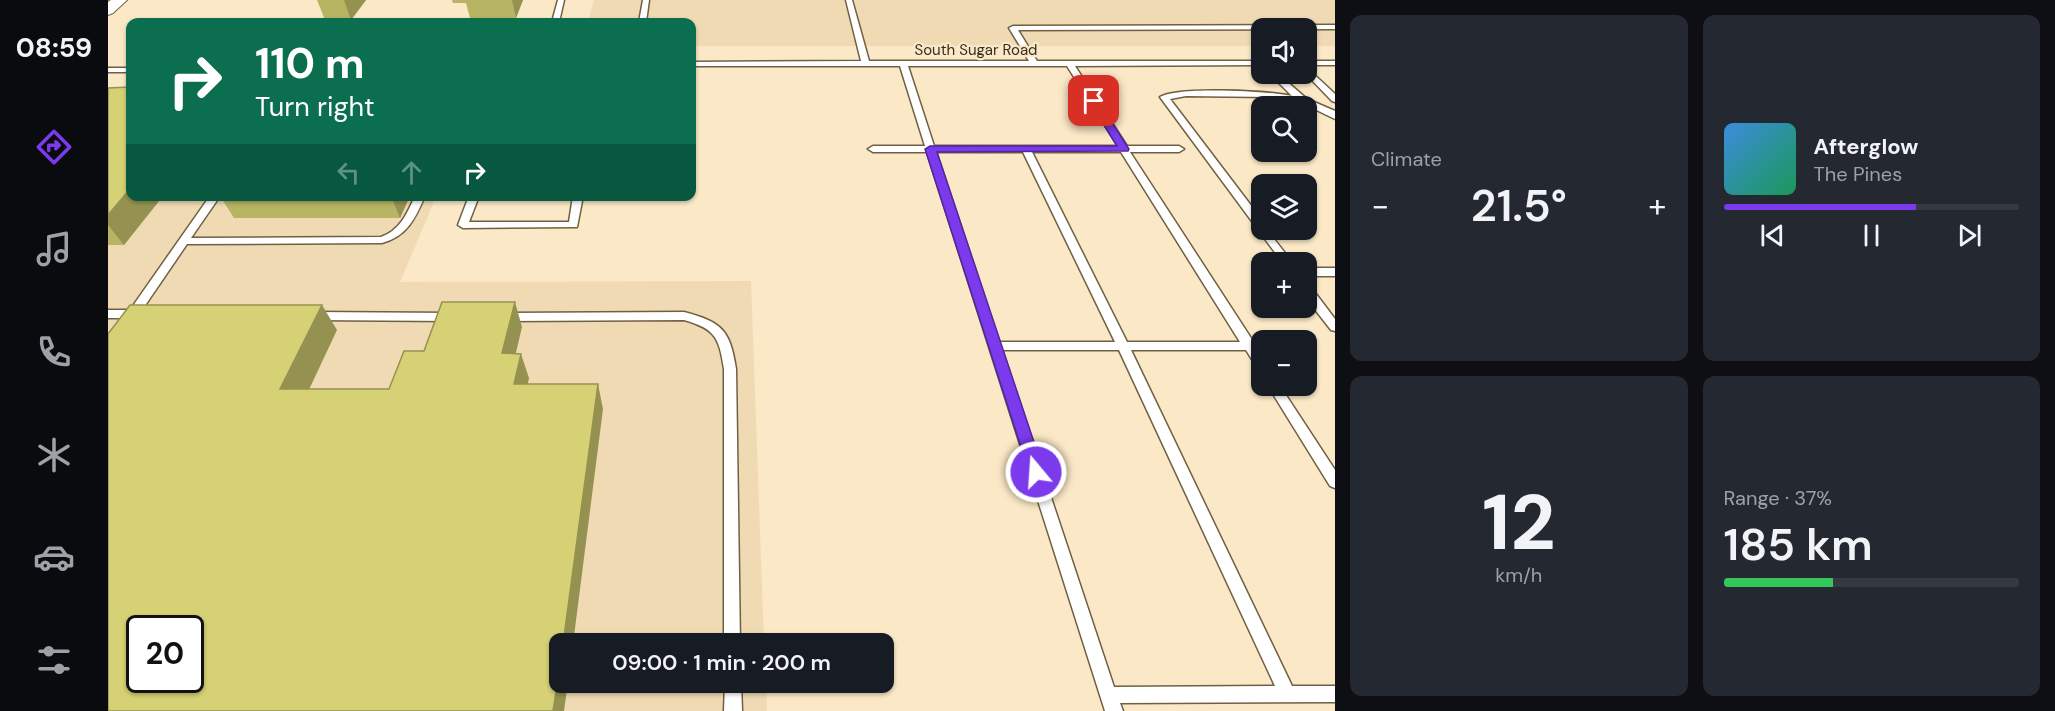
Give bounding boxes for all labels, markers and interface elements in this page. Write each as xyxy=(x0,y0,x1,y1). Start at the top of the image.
map controls xyxy=(1251,18,1317,396)
button: sound xyxy=(1251,18,1317,84)
text: 08:59 xyxy=(16,30,92,65)
text: 110 m xyxy=(255,36,365,91)
street label: South Sugar Road xyxy=(915,40,1037,60)
icon: right xyxy=(156,42,234,120)
pin xyxy=(1068,75,1119,126)
icon: arrive xyxy=(1077,84,1110,117)
text: Turn right xyxy=(255,89,375,124)
button: search xyxy=(1251,96,1317,162)
icon: directions xyxy=(33,126,75,168)
text: Afterglow xyxy=(1814,132,1918,161)
text: Climate xyxy=(1371,146,1442,172)
icon: left xyxy=(332,156,365,189)
icon: ahead xyxy=(395,156,428,189)
icon: right xyxy=(458,156,491,189)
text: The Pines xyxy=(1814,161,1902,187)
button: layers xyxy=(1251,174,1317,240)
text: 21.5° xyxy=(1471,176,1567,235)
text: − xyxy=(1371,184,1389,227)
text: + xyxy=(1648,184,1667,227)
icon: previous xyxy=(1756,219,1789,252)
icon: pause xyxy=(1855,219,1888,252)
icon: next xyxy=(1953,219,1986,252)
icon: music xyxy=(33,228,75,270)
button: + xyxy=(1251,252,1317,318)
button: − xyxy=(1251,330,1317,396)
icon: phone xyxy=(33,331,75,373)
icon: climate xyxy=(33,434,75,476)
position arrow xyxy=(1004,440,1068,504)
text: 12 xyxy=(1482,472,1555,573)
text: Range · 37% xyxy=(1724,485,1832,511)
text: 185 km xyxy=(1724,515,1873,574)
icon: car xyxy=(33,536,75,578)
text: km/h xyxy=(1495,562,1542,588)
speed limit sign: 20 xyxy=(126,615,204,693)
icon: filters xyxy=(33,639,75,681)
text: 09:00 · 1 min · 200 m xyxy=(612,648,831,677)

